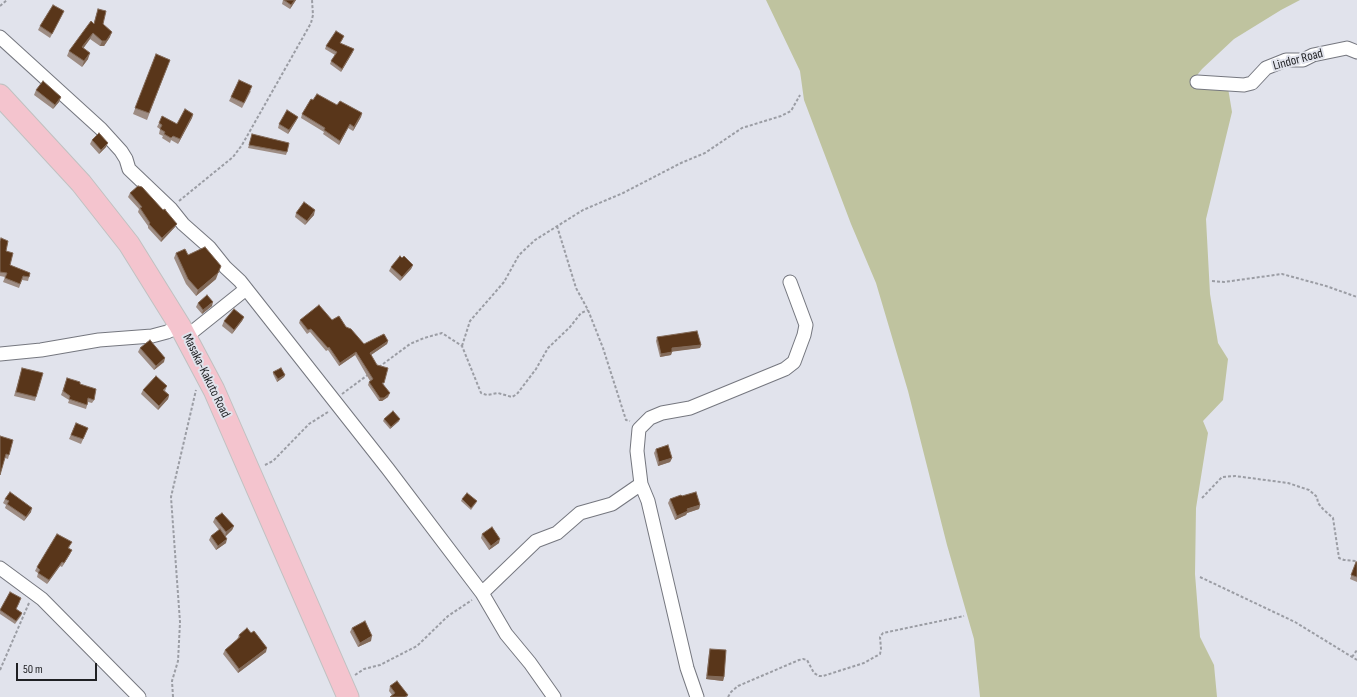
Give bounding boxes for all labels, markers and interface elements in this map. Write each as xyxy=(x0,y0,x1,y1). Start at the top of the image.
street label: Lindor Road xyxy=(1271,46,1325,74)
street label: Masaka-Kakuto Road xyxy=(179,332,233,420)
scale bar xyxy=(18,655,99,681)
text: 50 m xyxy=(23,662,43,677)

